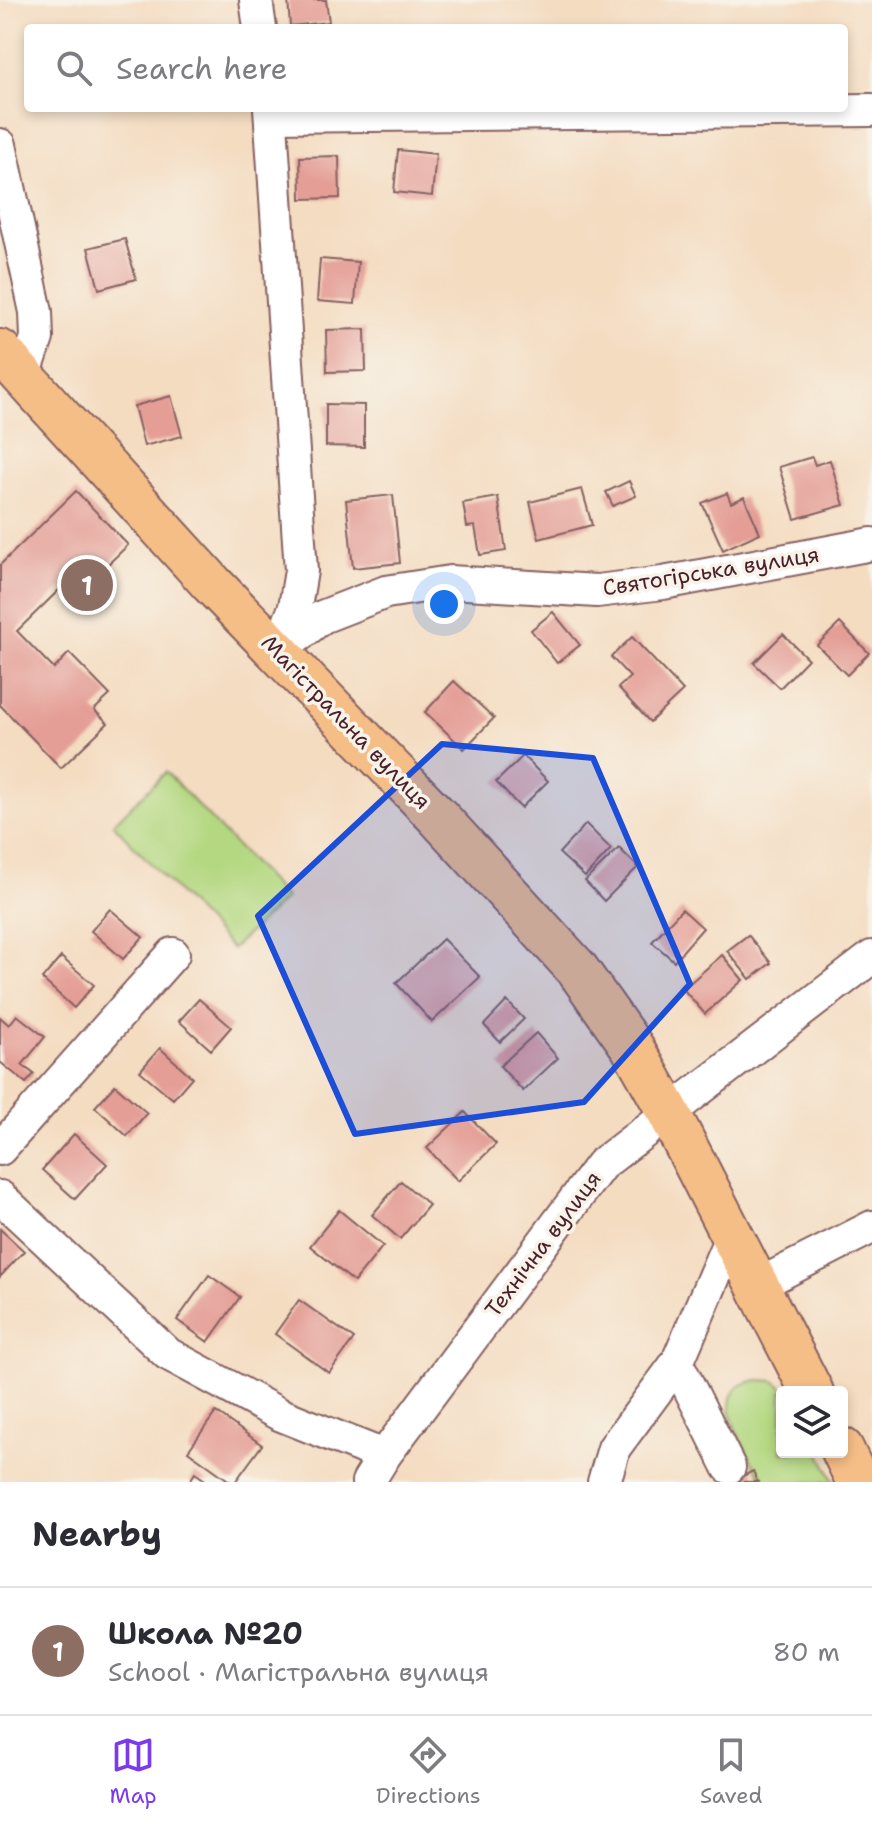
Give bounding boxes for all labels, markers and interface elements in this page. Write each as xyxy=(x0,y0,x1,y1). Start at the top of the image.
search box xyxy=(24,24,848,112)
icon: search xyxy=(52,46,96,90)
text: Search here xyxy=(116,48,287,89)
street label: Святогірська вулиця xyxy=(601,540,821,602)
pin: 1 xyxy=(61,555,113,615)
your location xyxy=(424,584,464,624)
street label: Магістральна вулиця xyxy=(255,628,437,816)
street label: Технічна вулиця xyxy=(478,1165,608,1323)
map controls xyxy=(776,1386,848,1458)
button: layers xyxy=(776,1386,848,1458)
text: Nearby xyxy=(32,1511,162,1557)
text: Школа №20 xyxy=(108,1613,303,1654)
text: 1 xyxy=(52,1634,64,1669)
text: 80 m xyxy=(773,1634,840,1669)
text: School · Магістральна вулиця xyxy=(108,1654,489,1689)
tab: Map xyxy=(110,1733,157,1810)
tab: Directions xyxy=(376,1733,481,1810)
tab: Saved xyxy=(700,1733,762,1810)

